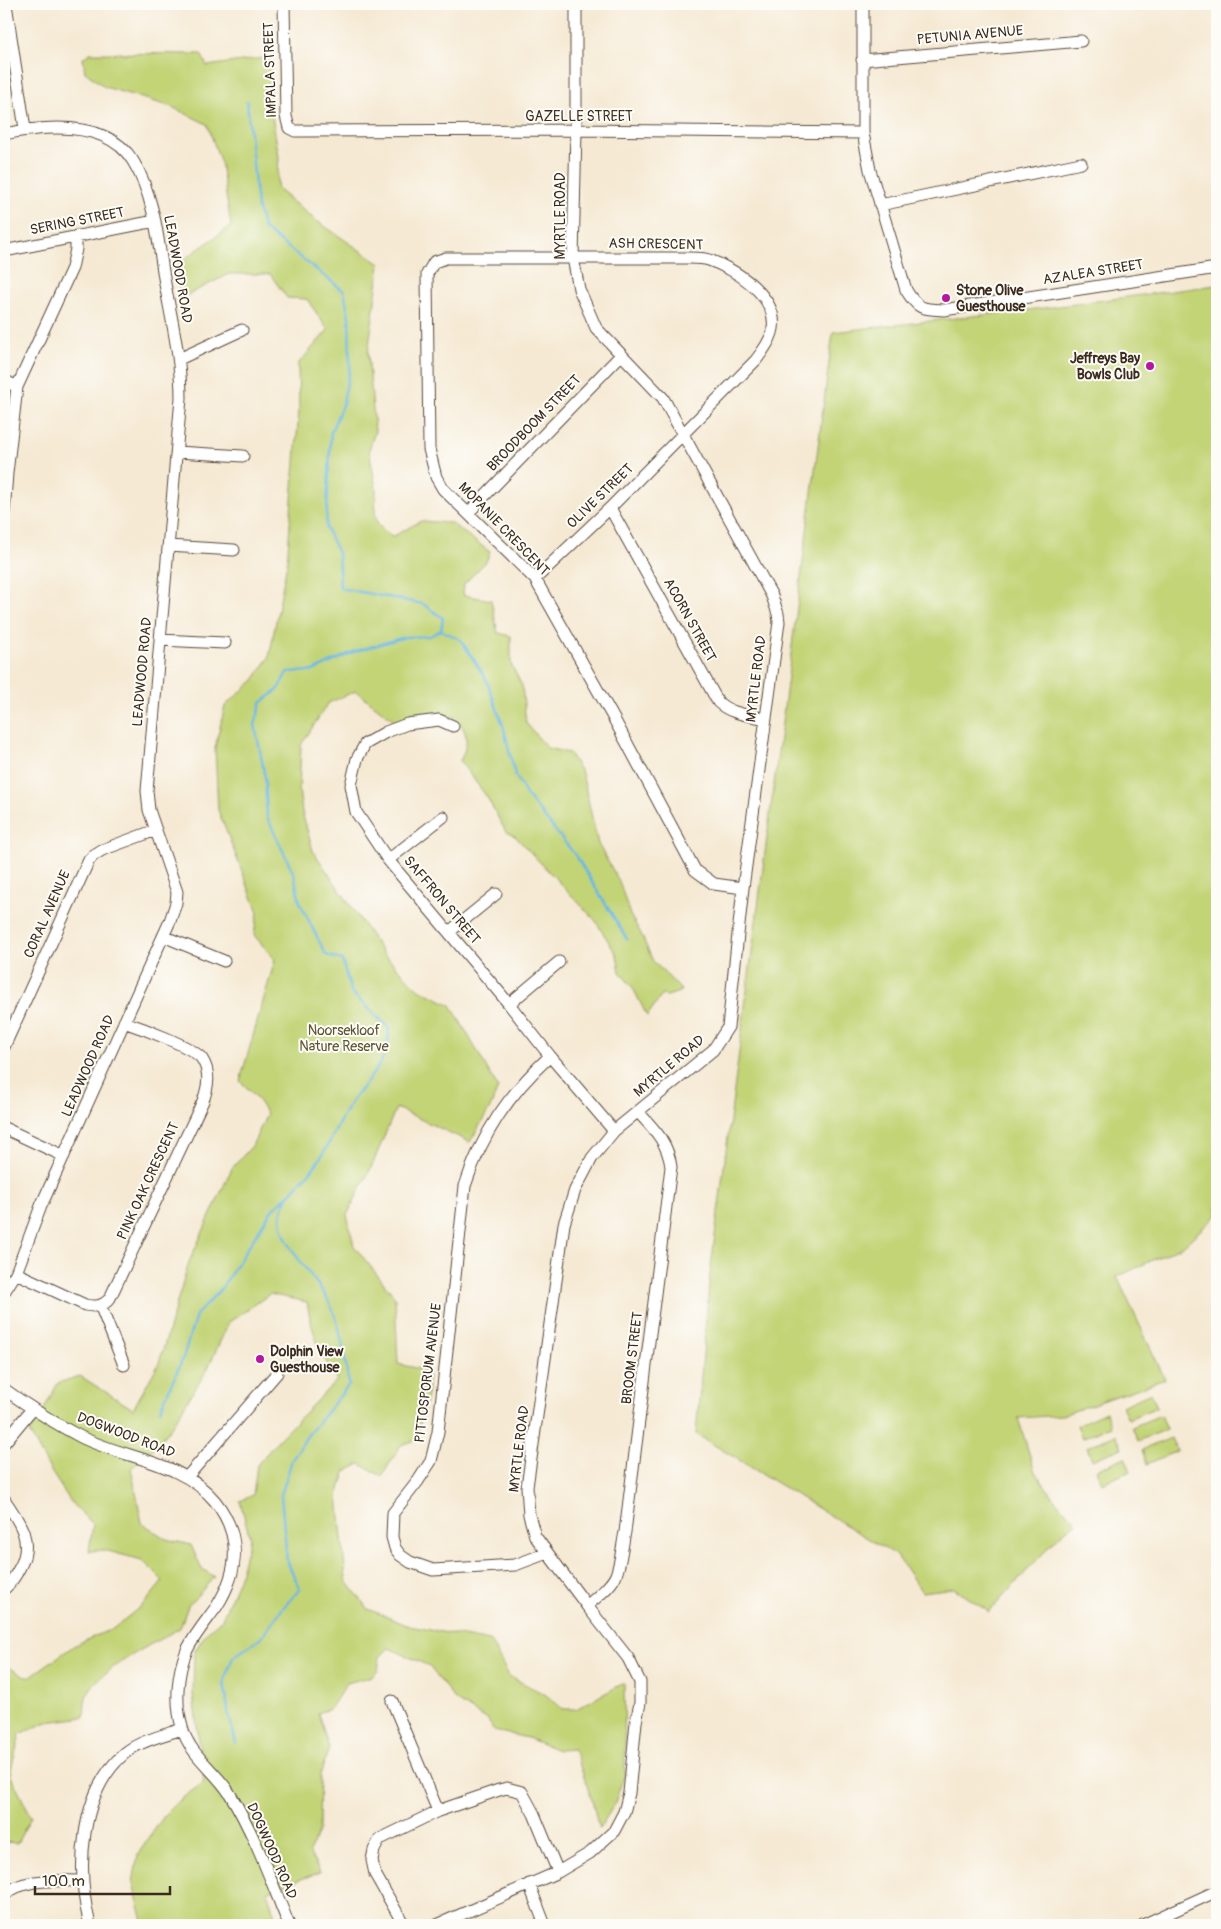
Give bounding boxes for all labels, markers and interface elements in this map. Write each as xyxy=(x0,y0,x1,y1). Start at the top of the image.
street label: IMPALA STREET xyxy=(260,22,280,118)
street label: PETUNIA AVENUE xyxy=(916,22,1024,48)
street label: GAZELLE STREET xyxy=(525,108,633,125)
street label: MYRTLE ROAD xyxy=(552,172,569,260)
street label: SERING STREET xyxy=(28,203,126,238)
street label: LEADWOOD ROAD xyxy=(160,214,196,325)
street label: ASH CRESCENT xyxy=(608,235,704,253)
street label: AZALEA STREET xyxy=(1042,256,1145,288)
place label: Stone Olive Guesthouse xyxy=(956,282,1027,315)
marker: Stone Olive Guesthouse xyxy=(940,292,952,304)
place label: Jeffreys Bay Bowls Club xyxy=(1070,350,1140,383)
marker: Jeffreys Bay Bowls Club xyxy=(1144,360,1156,372)
street label: BROODBOOM STREET xyxy=(484,371,585,475)
street label: OLIVE STREET xyxy=(563,460,637,532)
street label: MOPANIE CRESCENT xyxy=(455,479,553,580)
street label: ACORN STREET xyxy=(660,575,720,665)
street label: LEADWOOD ROAD xyxy=(129,617,155,727)
street label: MYRTLE ROAD xyxy=(742,634,770,723)
street label: SAFFRON STREET xyxy=(400,852,484,948)
street label: CORAL AVENUE xyxy=(20,867,74,961)
street label: LEADWOOD ROAD xyxy=(58,1012,118,1119)
park label: Noorsekloof Nature Reserve xyxy=(299,1022,389,1055)
street label: MYRTLE ROAD xyxy=(630,1031,708,1101)
street label: PINK OAK CRESCENT xyxy=(113,1119,183,1242)
street label: PITTOSPORUM AVENUE xyxy=(411,1302,445,1444)
street label: BROOM STREET xyxy=(618,1310,646,1405)
place label: Dolphin View Guesthouse xyxy=(270,1343,344,1376)
marker: Dolphin View Guesthouse xyxy=(254,1353,266,1365)
street label: MYRTLE ROAD xyxy=(505,1404,533,1493)
street label: DOGWOOD ROAD xyxy=(75,1409,177,1462)
street label: DOGWOOD ROAD xyxy=(243,1800,301,1902)
scale bar xyxy=(35,1864,170,1896)
text: 100 m xyxy=(42,1872,85,1891)

